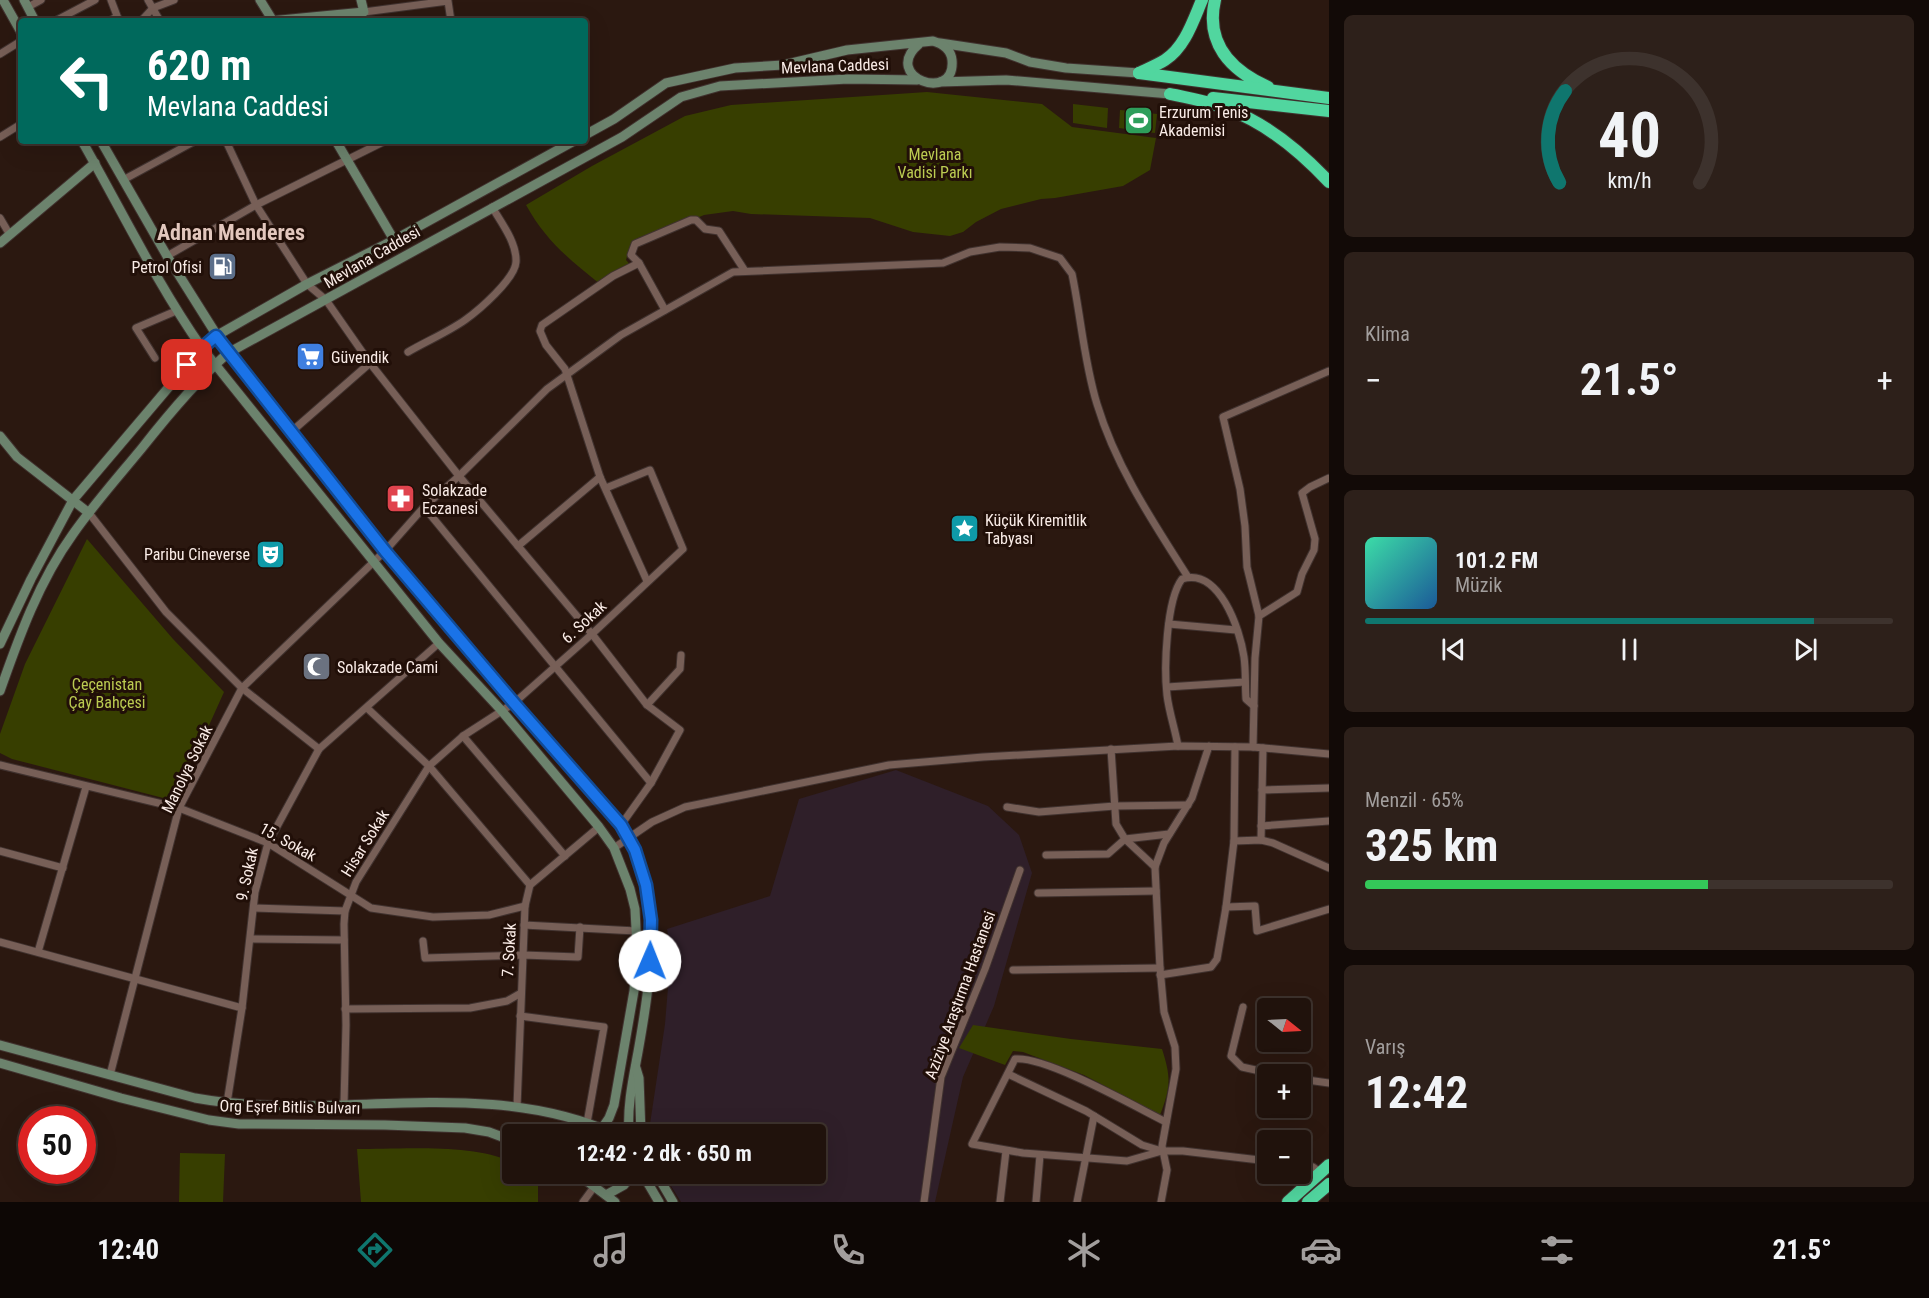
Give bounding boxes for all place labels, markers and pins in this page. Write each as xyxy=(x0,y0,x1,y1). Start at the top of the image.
place label: Erzurum Tenis Akademisi xyxy=(1159,103,1248,140)
sports icon: Erzurum Tenis Akademisi xyxy=(1122,105,1154,137)
fuel station icon: Petrol Ofisi xyxy=(207,251,239,283)
place label: Petrol Ofisi xyxy=(132,258,202,277)
pin xyxy=(161,339,212,390)
supermarket icon: Güvendik xyxy=(294,341,326,373)
place label: Güvendik xyxy=(331,348,390,367)
place label: Solakzade Eczanesi xyxy=(422,481,487,518)
pharmacy icon: Solakzade Eczanesi xyxy=(385,483,417,515)
place label: Küçük Kiremitlik Tabyası xyxy=(985,511,1088,548)
place icon: Küçük Kiremitlik Tabyası xyxy=(948,513,980,545)
theatre icon: Paribu Cineverse xyxy=(255,538,287,570)
place label: Paribu Cineverse xyxy=(144,545,250,564)
mosque icon: Solakzade Cami xyxy=(300,651,332,683)
place label: Solakzade Cami xyxy=(337,658,438,677)

